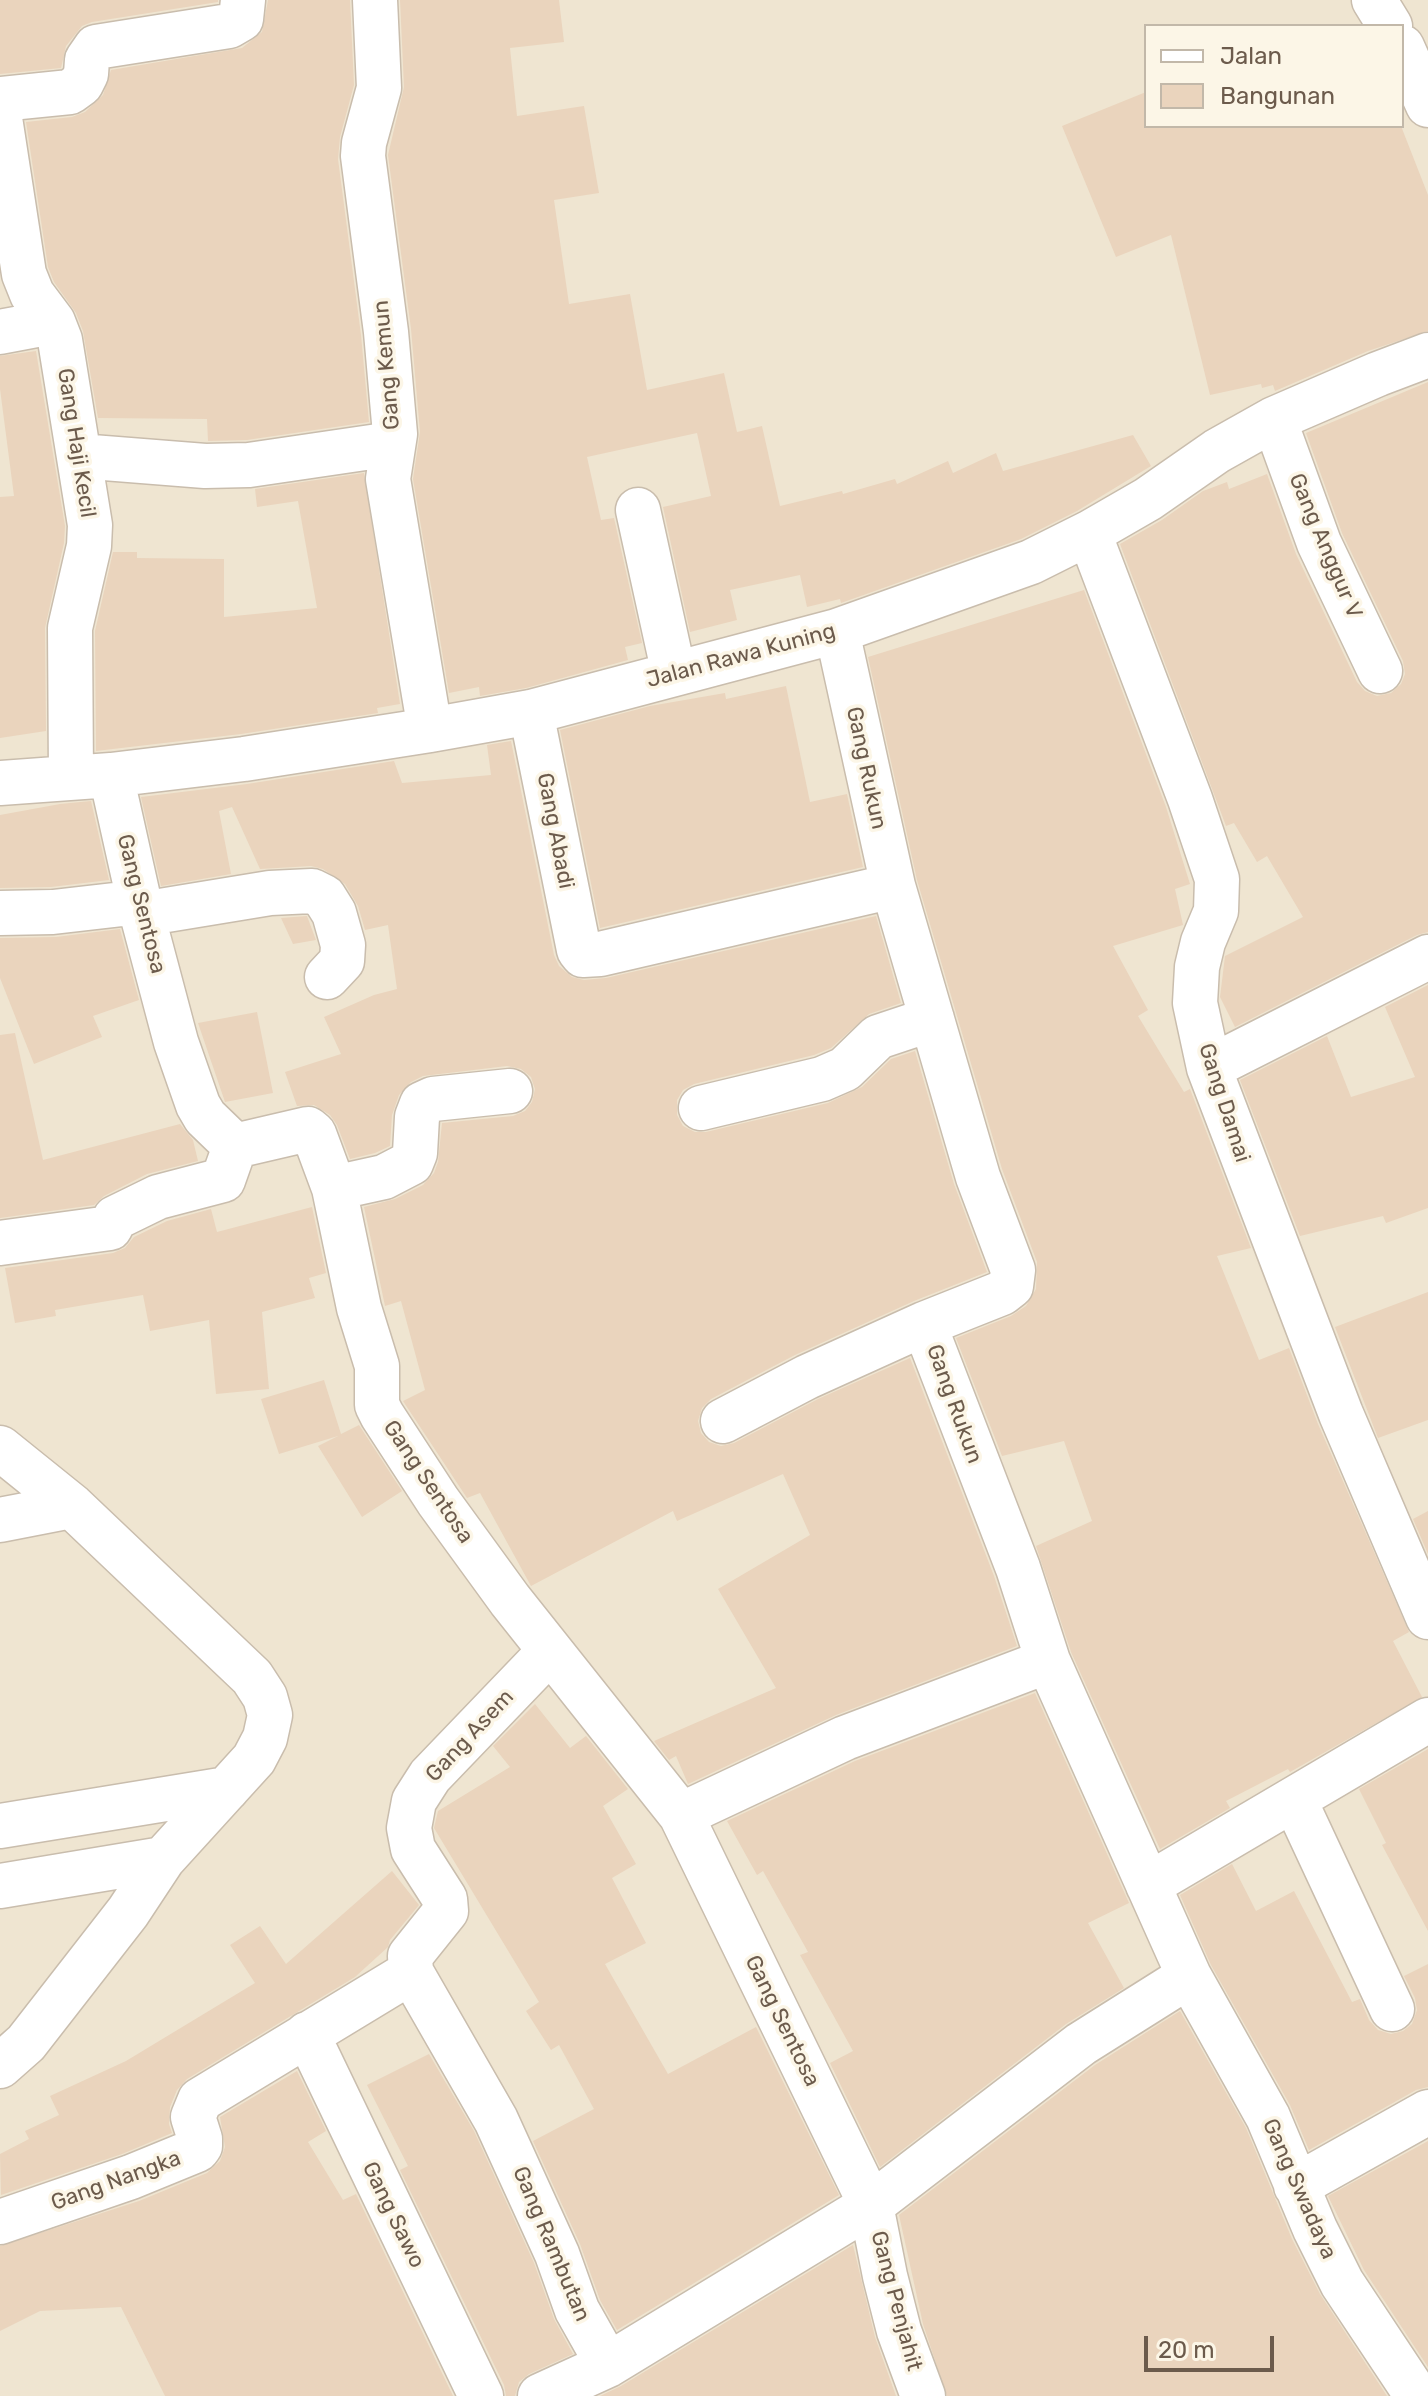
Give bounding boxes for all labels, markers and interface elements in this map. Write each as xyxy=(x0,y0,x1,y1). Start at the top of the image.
legend xyxy=(1144,24,1404,128)
text: Jalan xyxy=(1220,42,1282,70)
text: Bangunan xyxy=(1220,82,1335,110)
street label: Gang Kemun xyxy=(368,299,406,431)
street label: Gang Haji Kecil xyxy=(51,366,101,520)
street label: Gang Anggur V xyxy=(1283,470,1367,622)
street label: Jalan Rawa Kuning xyxy=(644,618,838,694)
street label: Gang Rukun xyxy=(840,704,892,832)
street label: Gang Abadi xyxy=(531,771,579,891)
street label: Gang Sentosa xyxy=(111,832,171,976)
street label: Gang Damai xyxy=(1192,1040,1256,1166)
street label: Gang Rukun xyxy=(920,1341,988,1467)
street label: Gang Sentosa xyxy=(377,1415,479,1549)
street label: Gang Asem xyxy=(421,1684,519,1788)
street label: Gang Sentosa xyxy=(739,1951,825,2091)
street label: Gang Swadaya xyxy=(1256,2115,1342,2263)
street label: Gang Nangka xyxy=(48,2145,184,2217)
street label: Gang Sawo xyxy=(356,2158,430,2272)
street label: Gang Rambutan xyxy=(507,2163,595,2325)
street label: Gang Penjahit xyxy=(865,2228,927,2374)
scale bar xyxy=(1148,2320,1278,2370)
text: 20 m xyxy=(1158,2336,1215,2364)

